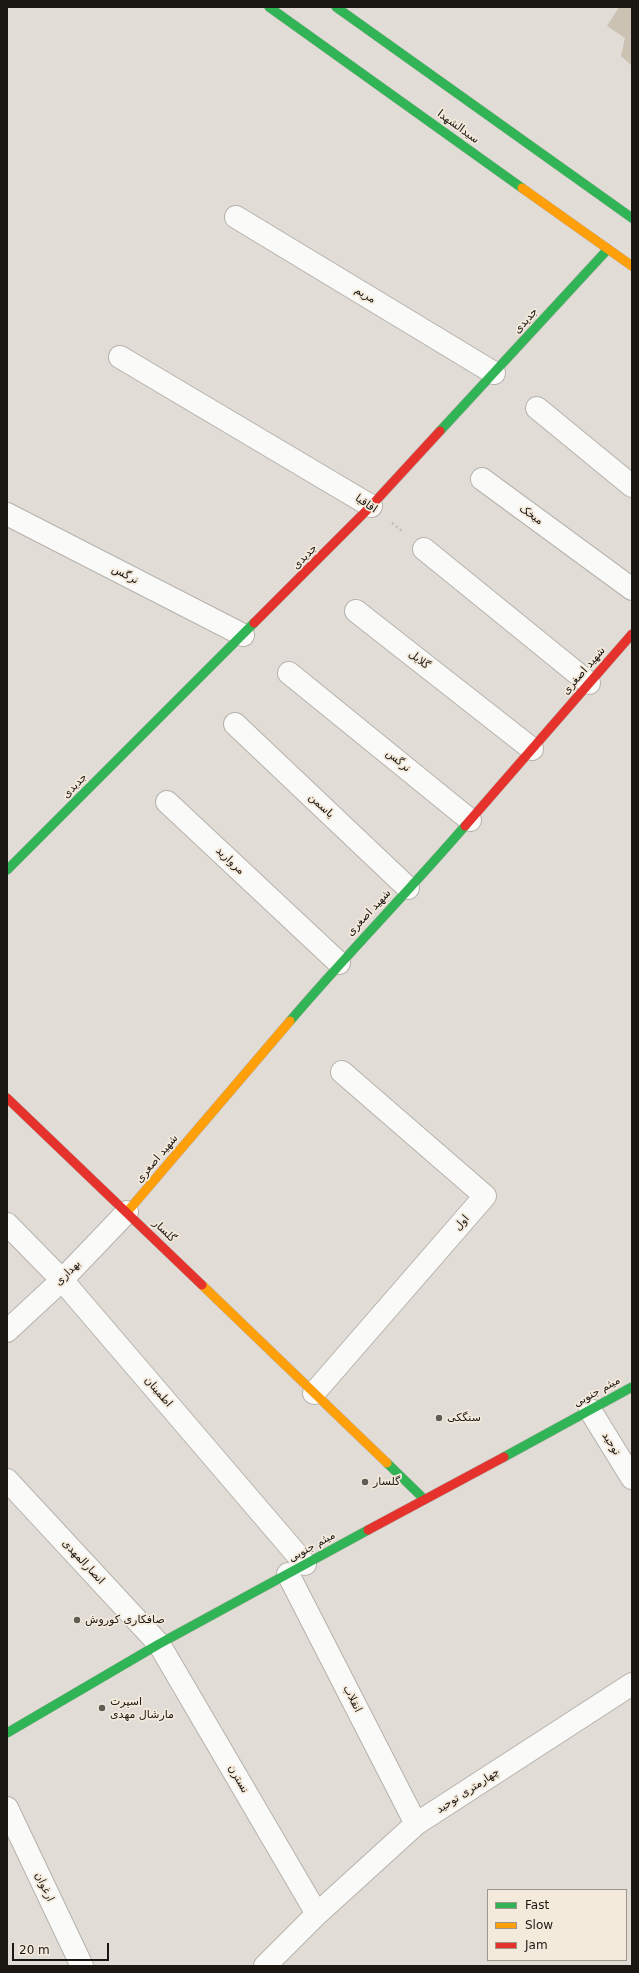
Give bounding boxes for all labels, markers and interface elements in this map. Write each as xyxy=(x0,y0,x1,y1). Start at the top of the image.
street label: سیدالشهدا xyxy=(435,107,481,147)
street label: مریم xyxy=(352,284,378,306)
street label: جدیدی xyxy=(511,305,541,337)
street label: اقاقیا xyxy=(353,492,379,516)
street label: میخک xyxy=(517,502,545,528)
street label: جدیدی xyxy=(290,542,320,572)
street label: نرگس xyxy=(109,563,141,587)
street label: شهید اصغری xyxy=(560,644,608,698)
street label: گلایل xyxy=(406,648,432,672)
street label: نرگس xyxy=(383,747,413,775)
street label: جدیدی xyxy=(60,771,90,801)
street label: یاسمن xyxy=(305,791,337,821)
street label: مروارید xyxy=(213,844,247,878)
street label: شهید اصغری xyxy=(344,887,394,939)
street label: شهید اصغری xyxy=(133,1132,181,1186)
street label: اول xyxy=(452,1212,472,1234)
street label: گلسار xyxy=(150,1217,178,1245)
street label: بهداری xyxy=(52,1257,84,1289)
street label: اطمینان xyxy=(141,1374,175,1410)
street label: میثم جنوبی xyxy=(571,1374,623,1410)
place label: سنگکی xyxy=(447,1411,481,1425)
marker: سنگکی xyxy=(434,1413,444,1423)
street label: توحید xyxy=(599,1430,623,1458)
place label: گلسار xyxy=(373,1475,400,1489)
marker: گلسار xyxy=(360,1477,370,1487)
street label: میثم جنوبی xyxy=(286,1529,338,1565)
street label: انصارالمهدی xyxy=(59,1537,107,1587)
place label: صافکاری کوروش xyxy=(85,1613,165,1627)
marker: صافکاری کوروش xyxy=(72,1615,82,1625)
street label: انقلاب xyxy=(340,1683,364,1715)
place label: اسپرت مارشال مهدی xyxy=(110,1695,174,1721)
marker: اسپرت مارشال مهدی xyxy=(97,1703,107,1713)
street label: نسترن xyxy=(225,1763,251,1795)
street label: چهارمتری توحید xyxy=(434,1766,502,1816)
street label: ارغوان xyxy=(31,1870,57,1904)
legend xyxy=(487,1889,627,1961)
text: Fast xyxy=(525,1898,549,1912)
text: Slow xyxy=(525,1918,553,1932)
scale bar xyxy=(14,1935,111,1961)
text: Jam xyxy=(525,1938,548,1952)
text: 20 m xyxy=(19,1943,50,1957)

